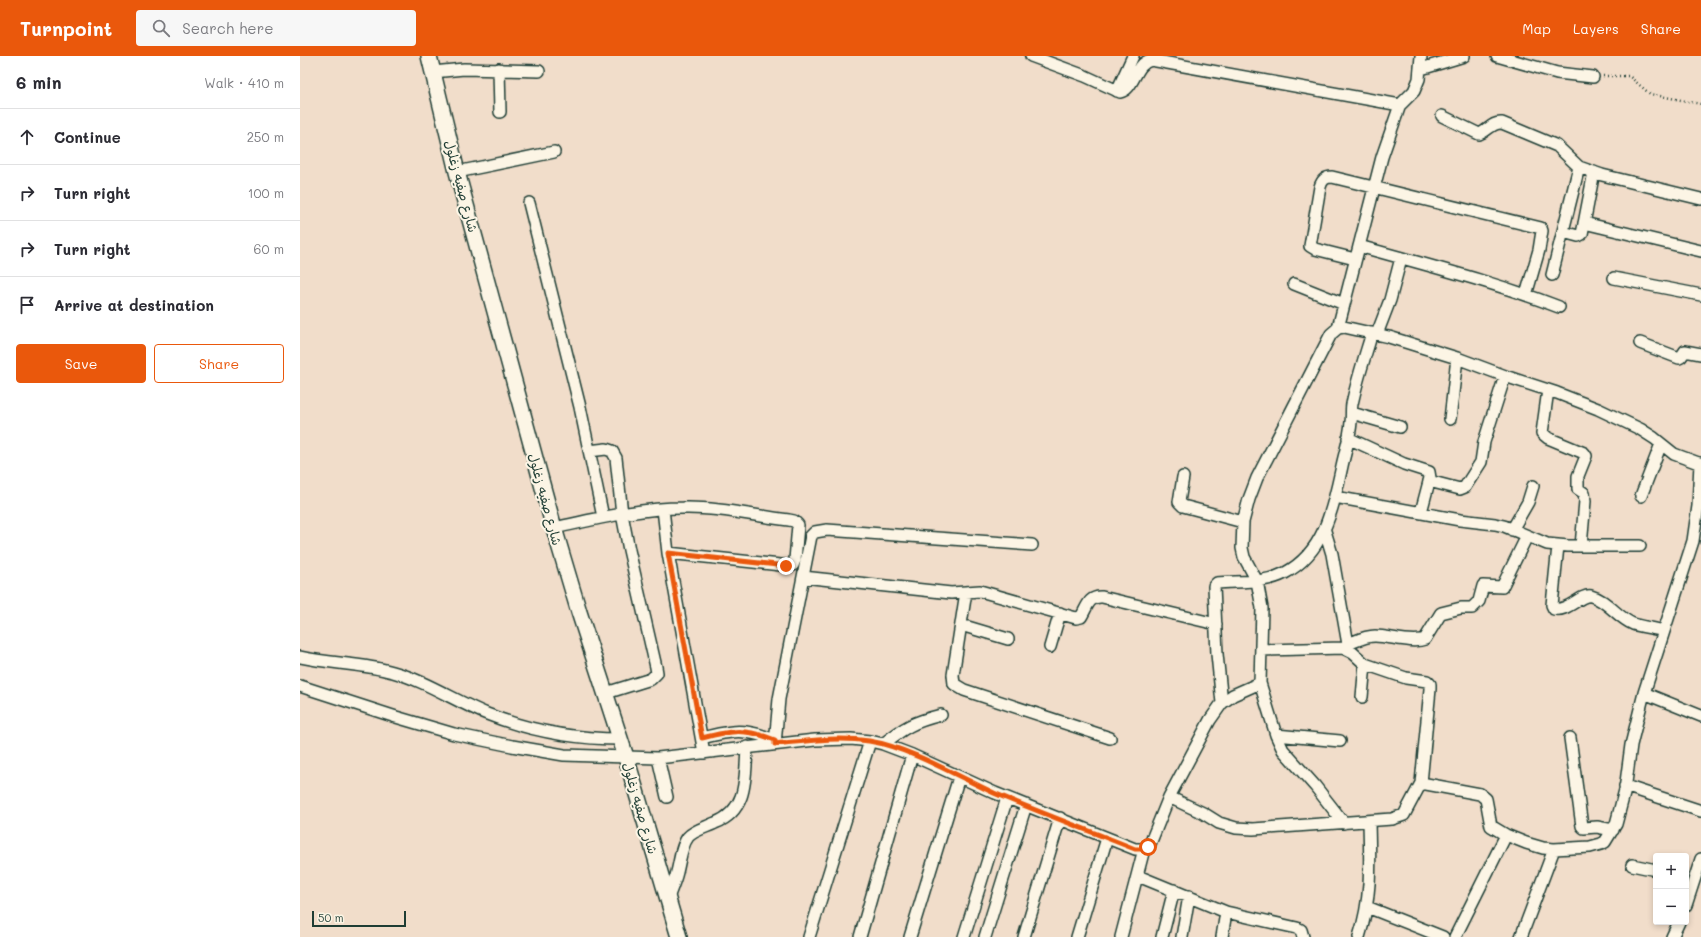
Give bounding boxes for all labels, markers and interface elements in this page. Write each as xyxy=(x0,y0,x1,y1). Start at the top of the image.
search box xyxy=(136,10,416,46)
text: Turnpoint xyxy=(20,16,112,41)
icon: search xyxy=(150,17,172,39)
text: Search here xyxy=(182,18,273,38)
text: Map xyxy=(1522,19,1551,38)
text: Layers xyxy=(1573,19,1619,38)
text: Share xyxy=(1641,19,1681,38)
text: 6 min xyxy=(16,71,61,93)
text: Walk · 410 m xyxy=(204,74,284,91)
icon: ahead xyxy=(16,126,38,148)
text: Continue xyxy=(54,127,121,147)
text: 250 m xyxy=(247,128,284,145)
street label: شارع صفيه زغلول xyxy=(440,138,482,234)
icon: right xyxy=(16,182,38,204)
text: Turn right xyxy=(54,183,131,203)
text: 100 m xyxy=(248,184,284,201)
icon: right xyxy=(16,238,38,260)
text: Turn right xyxy=(54,239,131,259)
text: 60 m xyxy=(254,240,284,257)
icon: arrive xyxy=(16,294,38,316)
text: Arrive at destination xyxy=(54,295,214,315)
button: Save xyxy=(16,344,146,383)
button: Share xyxy=(154,344,284,383)
street label: شارع صفيه زغلول xyxy=(524,451,566,547)
route end xyxy=(777,557,795,575)
street label: شارع صفيه زغلول xyxy=(618,760,662,856)
route start xyxy=(1139,838,1157,856)
map controls xyxy=(1653,853,1689,925)
button: + xyxy=(1653,853,1689,889)
button: − xyxy=(1653,889,1689,925)
scale bar xyxy=(312,909,406,928)
text: 50 m xyxy=(318,910,344,925)

